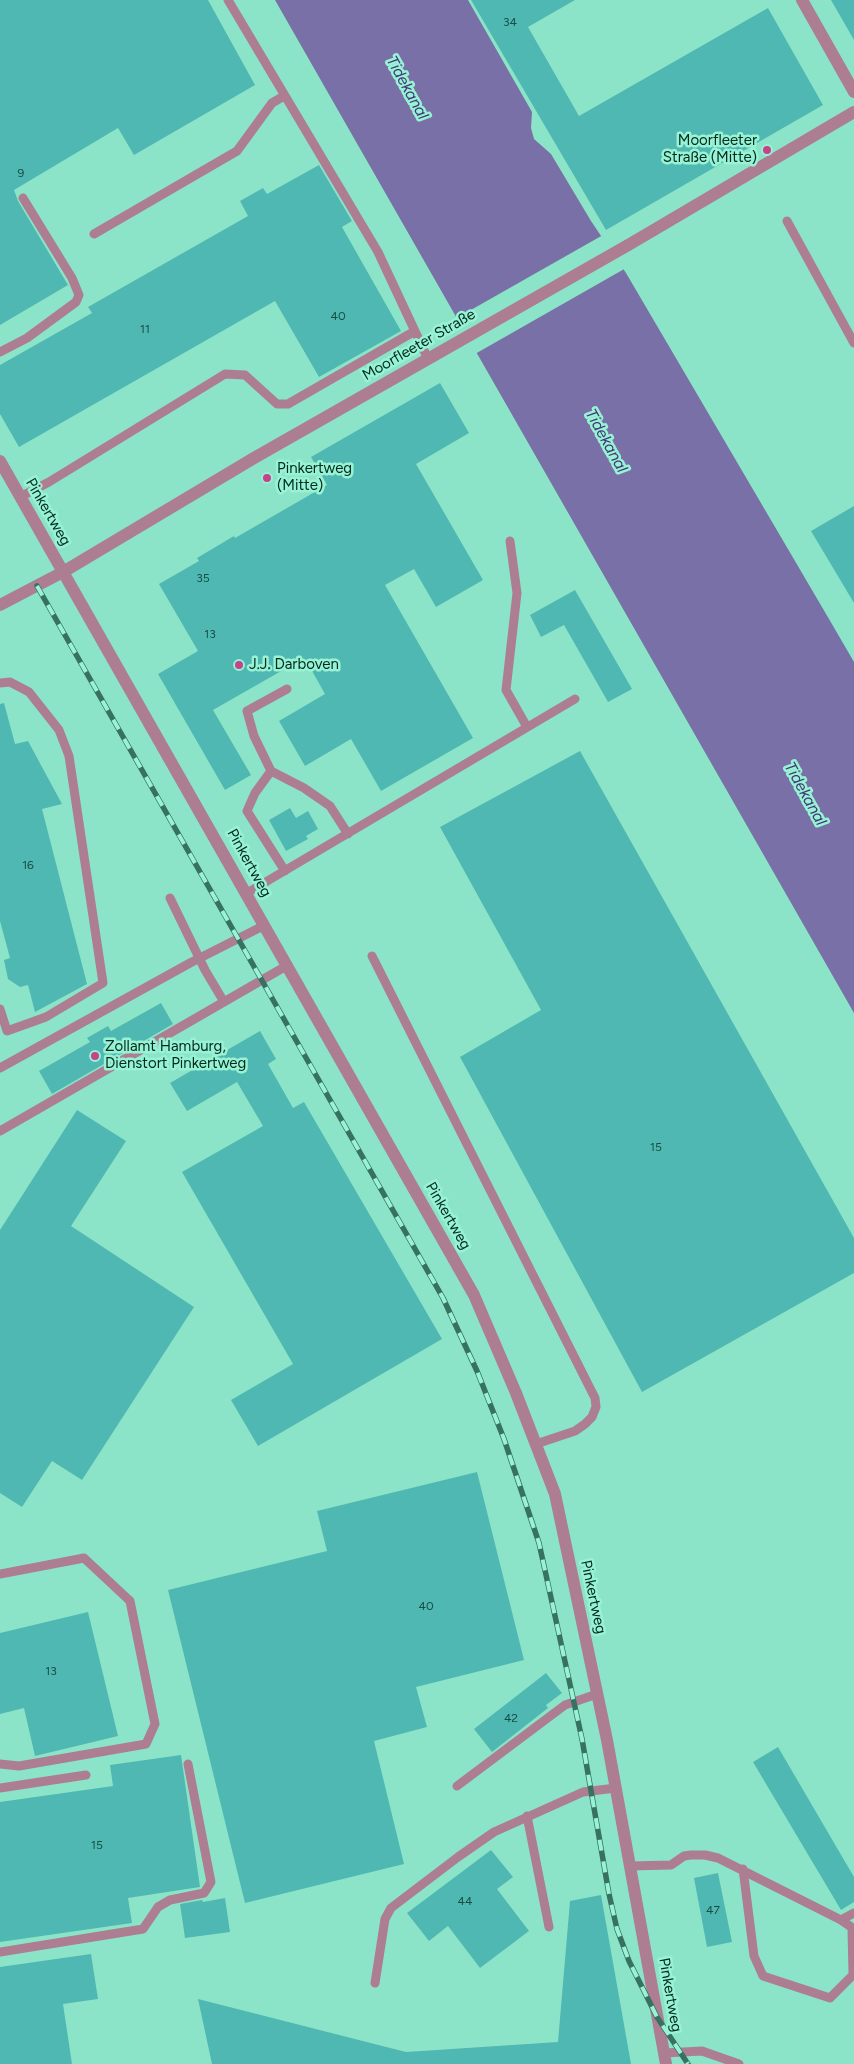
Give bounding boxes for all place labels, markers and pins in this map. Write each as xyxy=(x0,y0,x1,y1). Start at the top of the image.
place label: Moorfleeter Straße (Mitte) xyxy=(663,132,757,167)
marker: Moorfleeter Straße (Mitte) xyxy=(761,144,773,156)
place label: Pinkertweg (Mitte) xyxy=(277,460,352,495)
marker: Pinkertweg (Mitte) xyxy=(261,472,273,484)
place label: J.J. Darboven xyxy=(249,656,339,674)
marker: J.J. Darboven xyxy=(233,659,245,671)
place label: Zollamt Hamburg, Dienstort Pinkertweg xyxy=(105,1038,246,1073)
marker: Zollamt Hamburg, Dienstort Pinkertweg xyxy=(89,1050,101,1062)

